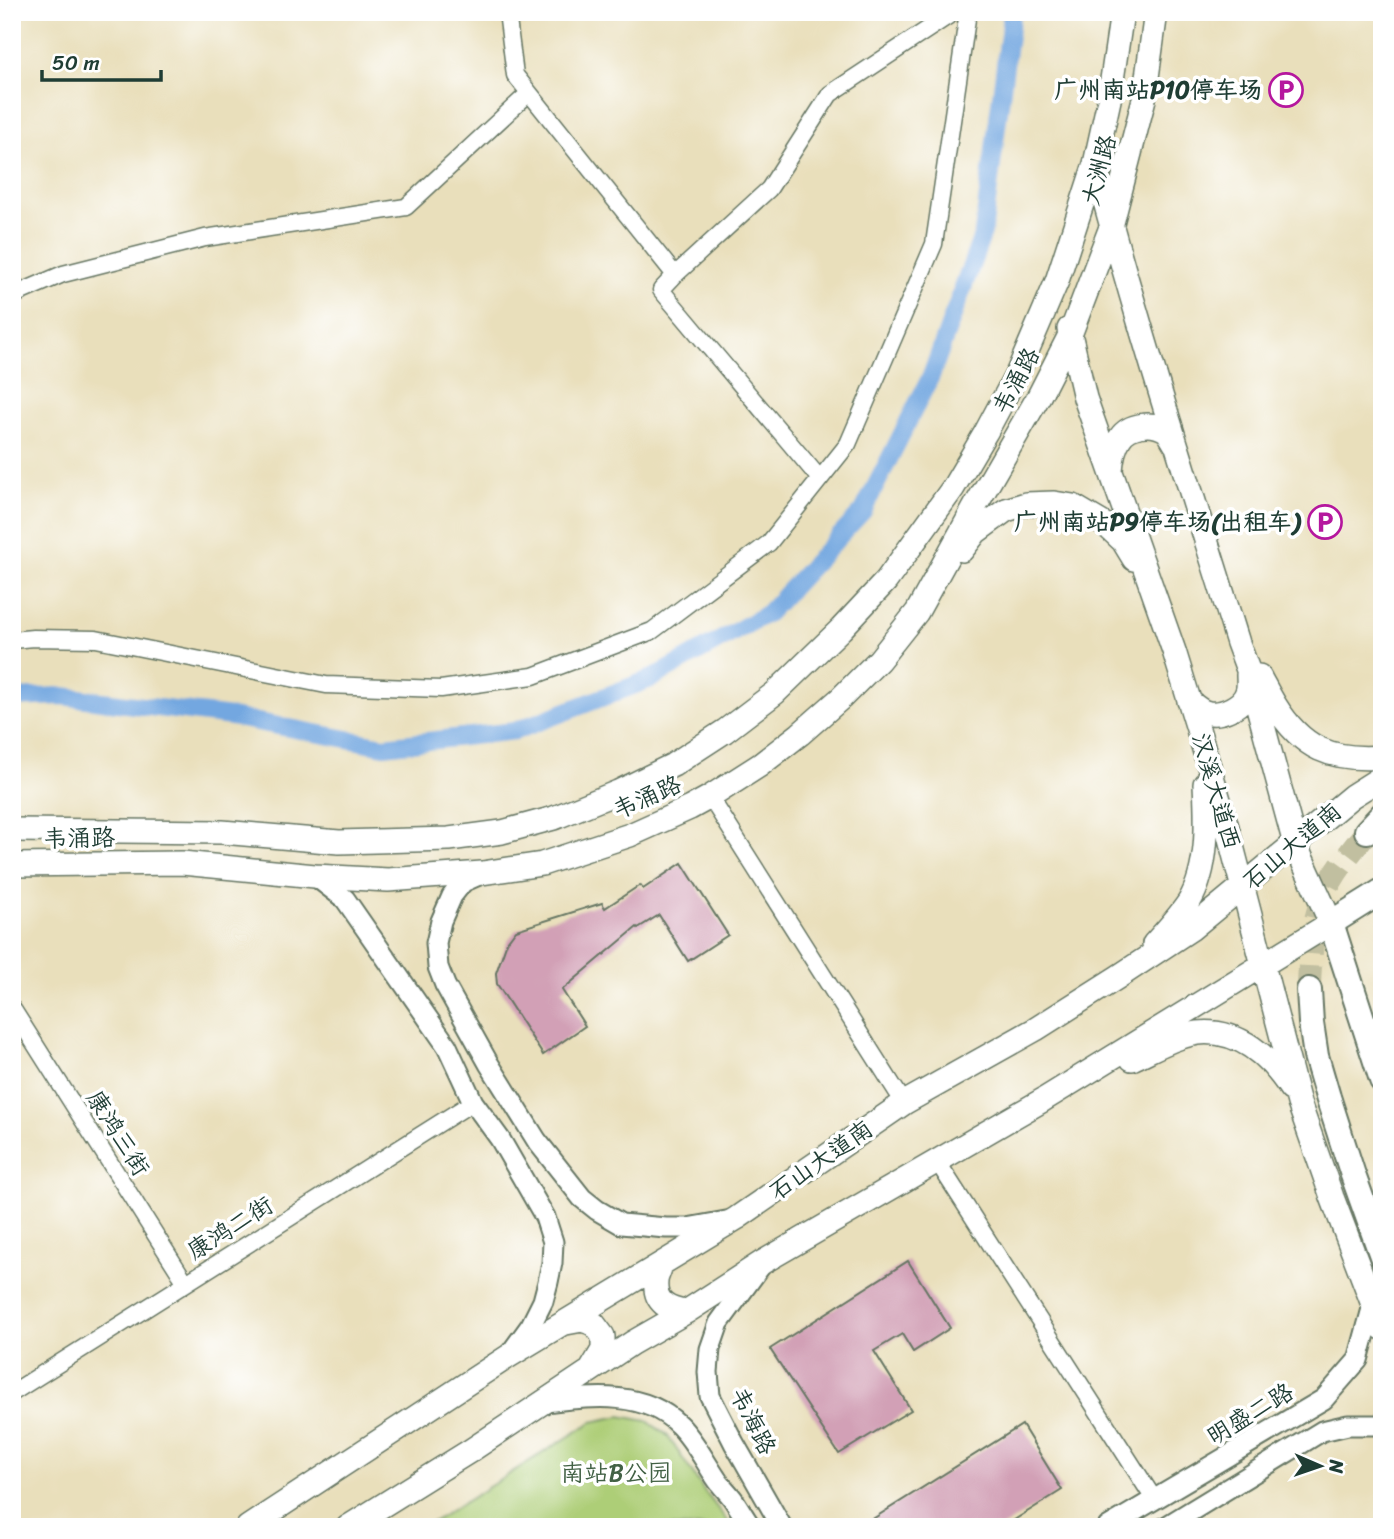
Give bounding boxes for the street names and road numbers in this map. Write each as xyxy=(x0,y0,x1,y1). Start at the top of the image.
street label: 大洲路 xyxy=(1069,130,1129,210)
street label: 韦涌路 xyxy=(981,339,1051,423)
street label: 汉溪大道西 xyxy=(1179,728,1253,854)
street label: 韦涌路 xyxy=(606,763,688,831)
street label: 石山大道南 xyxy=(1233,791,1351,901)
street label: 韦涌路 xyxy=(43,816,115,860)
street label: 康鸿三街 xyxy=(75,1081,161,1185)
street label: 石山大道南 xyxy=(760,1108,882,1212)
street label: 康鸿二街 xyxy=(178,1185,282,1271)
street label: 明盛二路 xyxy=(1198,1371,1302,1457)
street label: 韦海路 xyxy=(718,1379,788,1463)

